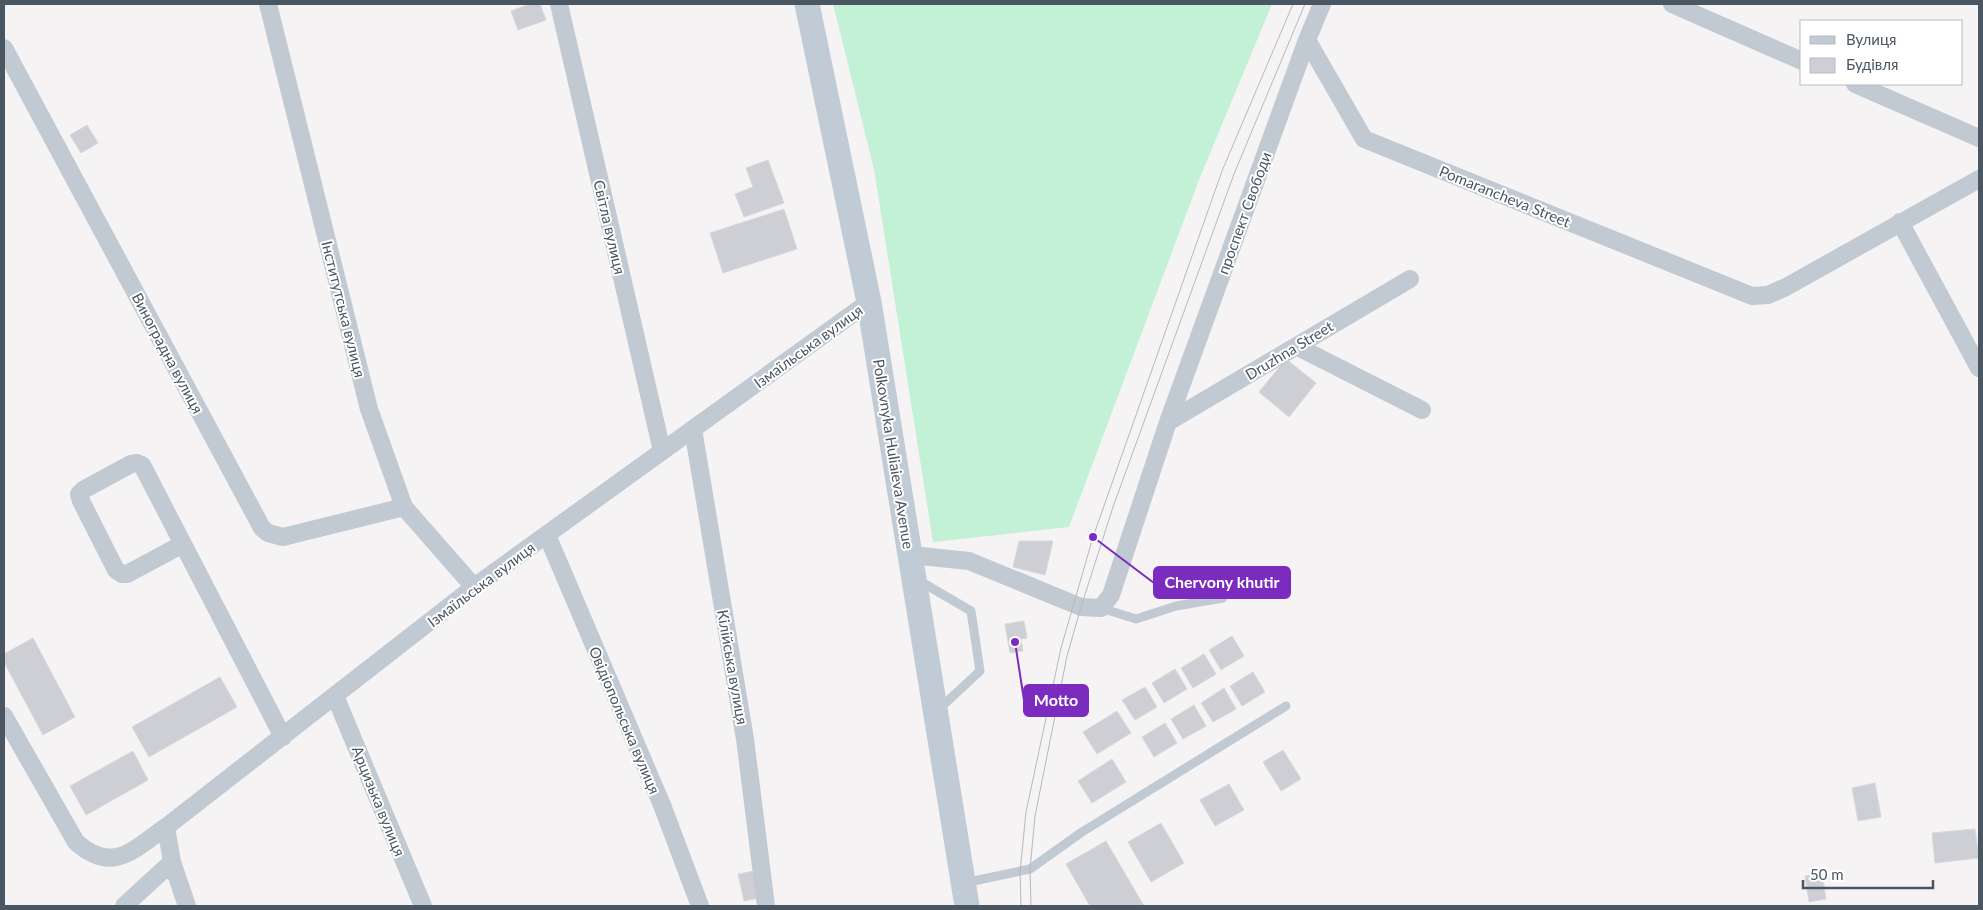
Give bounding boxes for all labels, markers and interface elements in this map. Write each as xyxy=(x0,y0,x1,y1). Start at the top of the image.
legend xyxy=(1800,20,1963,85)
text: Вулиця xyxy=(1846,30,1896,48)
text: Будівля xyxy=(1846,55,1898,73)
street label: проспект Свободи xyxy=(1214,149,1274,277)
street label: Pomarancheva Street xyxy=(1437,161,1574,231)
street label: Світла вулиця xyxy=(590,178,630,276)
street label: Інститутська вулиця xyxy=(318,239,370,379)
street label: Виноградна вулиця xyxy=(129,289,207,417)
street label: Ізмаїльська вулиця xyxy=(750,301,866,391)
street label: Druzhna Street xyxy=(1242,316,1337,383)
street label: Polkovnyka Huliaieva Avenue xyxy=(870,358,918,550)
street label: Ізмаїльська вулиця xyxy=(424,538,538,630)
callout: Chervony khutir xyxy=(1154,567,1290,598)
text: Chervony khutir xyxy=(1164,572,1280,591)
street label: Кілійська вулиця xyxy=(714,608,752,726)
street label: Овідіопольська вулиця xyxy=(586,644,664,796)
callout: Motto xyxy=(1024,685,1088,716)
text: Motto xyxy=(1034,690,1078,709)
street label: Арцизька вулиця xyxy=(349,743,409,859)
scale bar xyxy=(1803,858,1933,890)
text: 50 m xyxy=(1810,865,1844,883)

